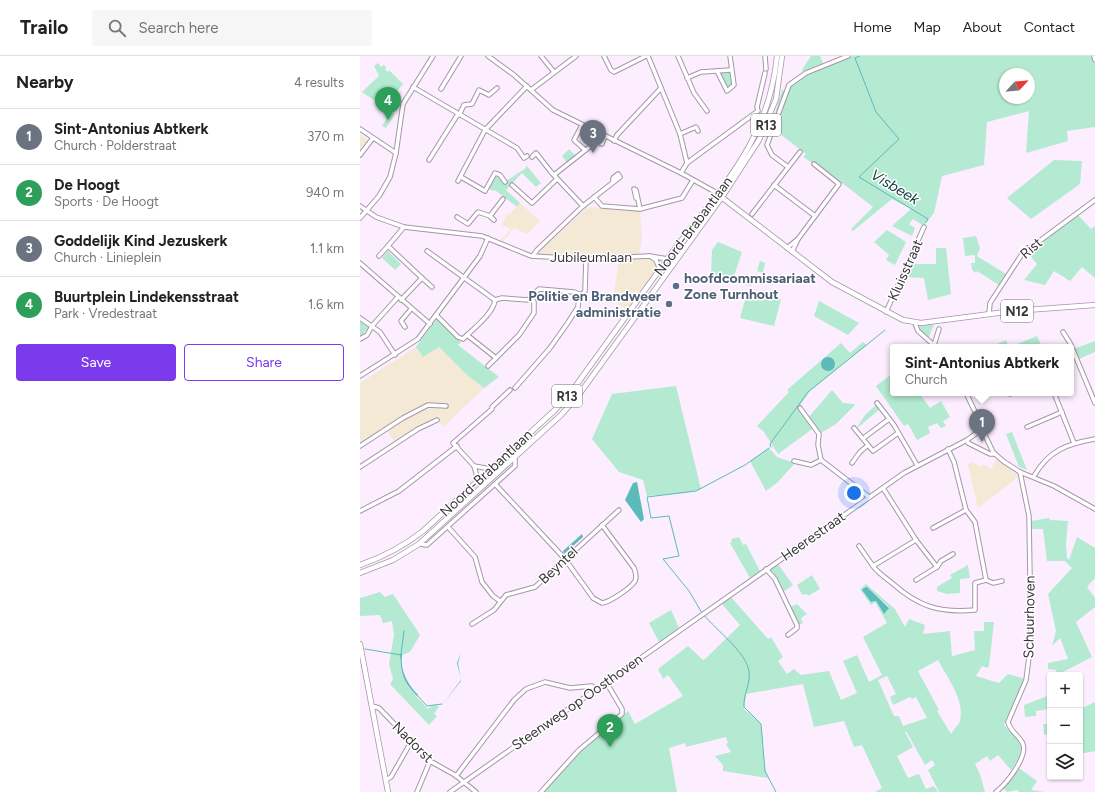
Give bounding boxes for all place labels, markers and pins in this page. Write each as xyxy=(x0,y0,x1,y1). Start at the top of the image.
pin: 4 xyxy=(375,87,401,120)
pin: 3 xyxy=(580,120,606,153)
place label: hoofdcommissariaat Zone Turnhout xyxy=(684,270,816,303)
marker: hoofdcommissariaat Zone Turnhout xyxy=(671,281,681,291)
place label: Politie en Brandweer administratie xyxy=(528,288,662,321)
marker: Politie en Brandweer administratie xyxy=(664,299,674,309)
pin: 1 xyxy=(969,409,995,442)
pin: 2 xyxy=(597,714,623,747)

